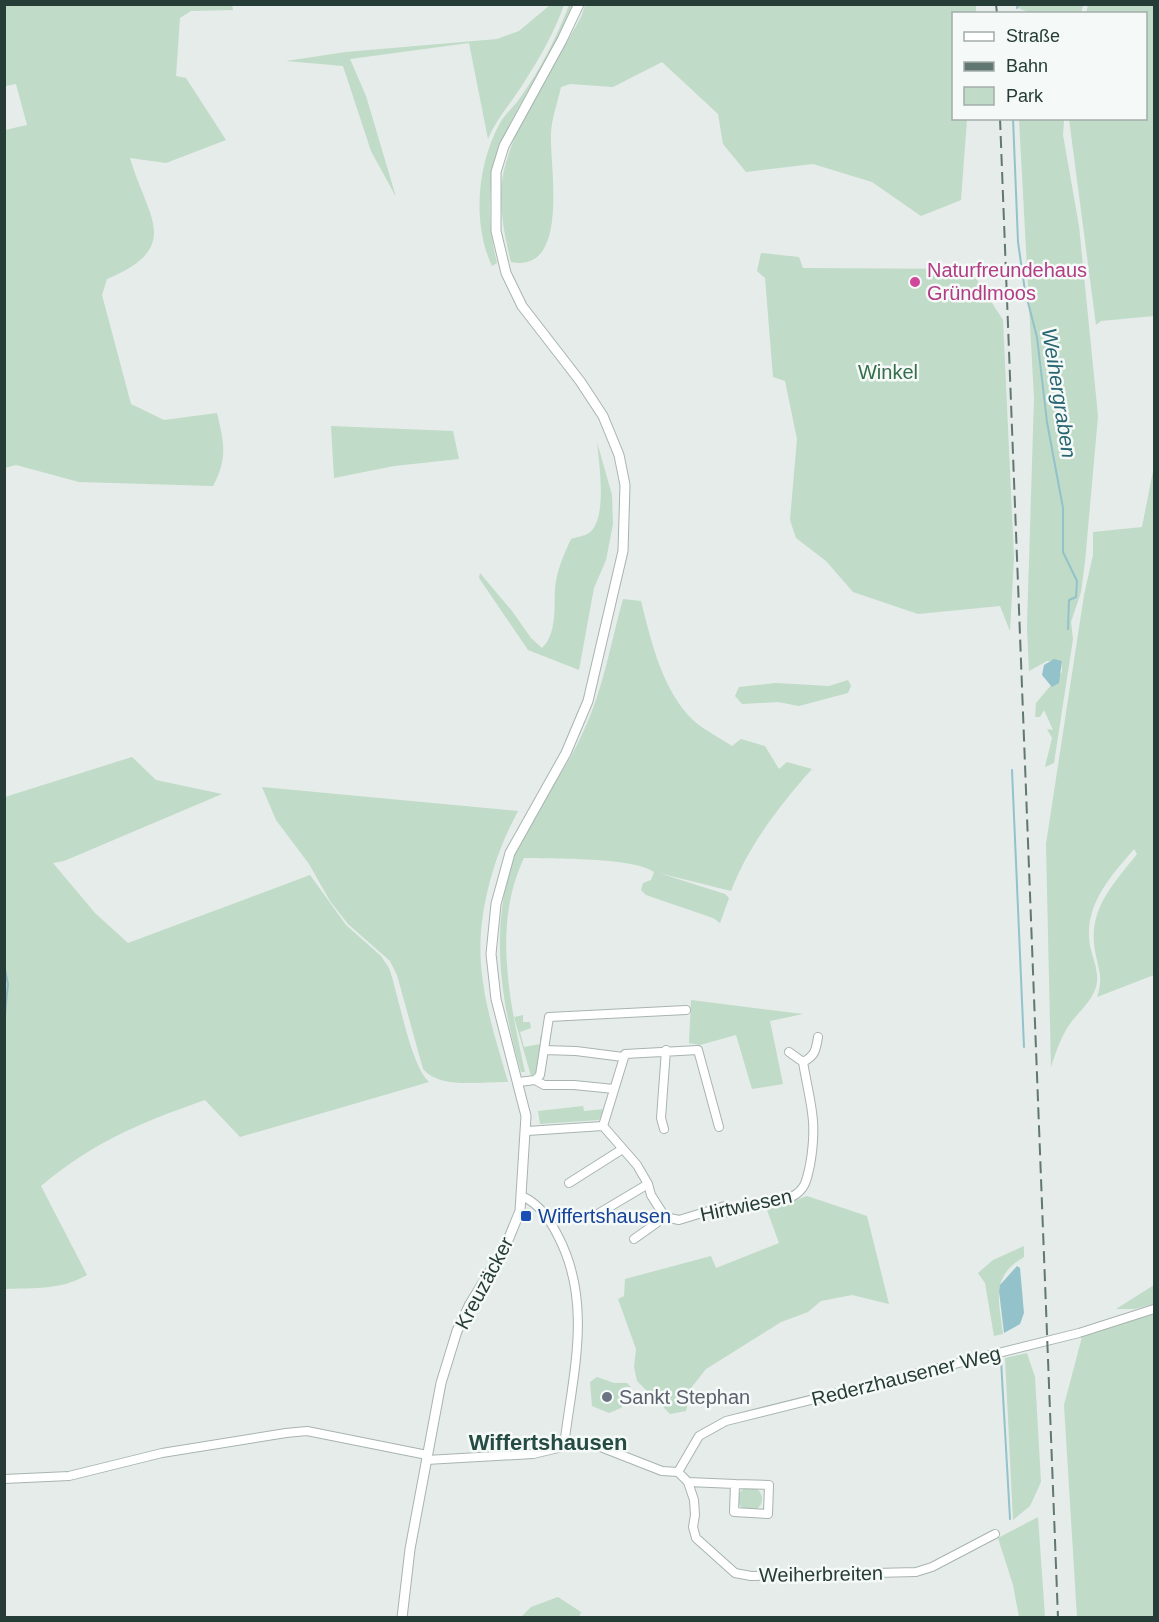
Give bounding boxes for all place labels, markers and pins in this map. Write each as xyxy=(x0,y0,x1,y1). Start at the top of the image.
place label: Naturfreundehaus Gründlmoos xyxy=(927,259,1087,304)
marker: Naturfreundehaus Gründlmoos xyxy=(908,275,922,289)
place label: Wiffertshausen xyxy=(538,1205,671,1227)
marker: Wiffertshausen xyxy=(519,1209,533,1223)
place label: Sankt Stephan xyxy=(619,1386,750,1408)
marker: Sankt Stephan xyxy=(600,1390,614,1404)

